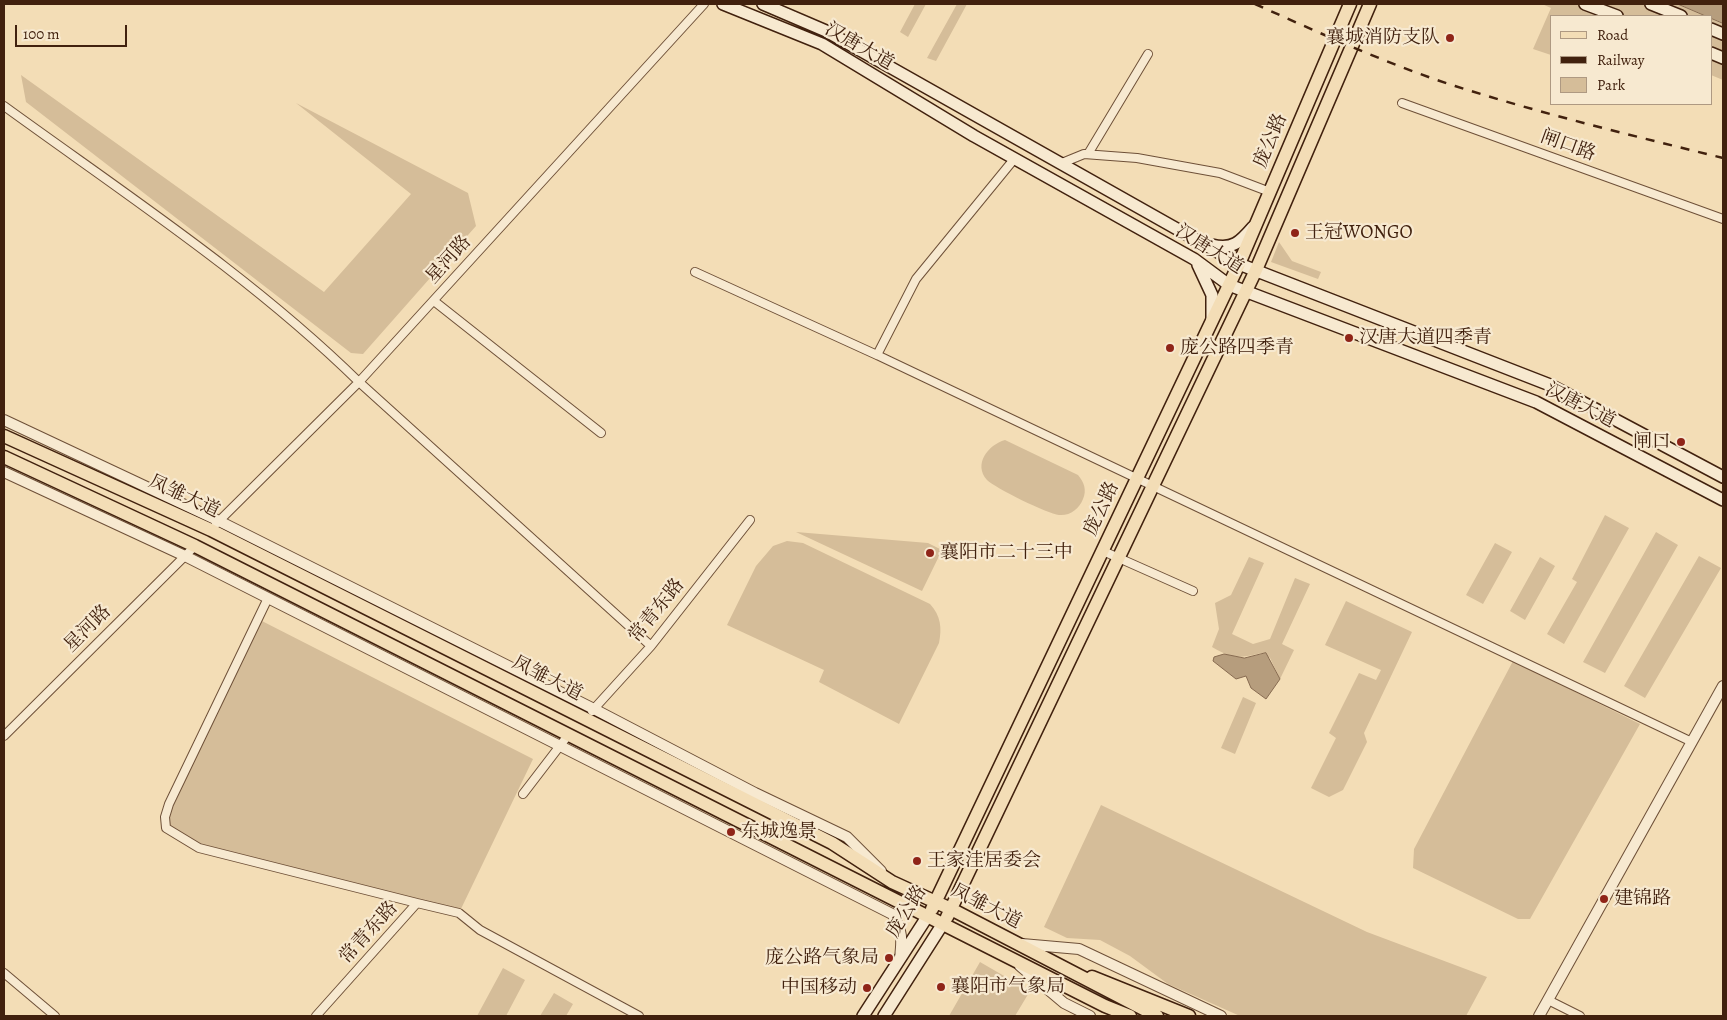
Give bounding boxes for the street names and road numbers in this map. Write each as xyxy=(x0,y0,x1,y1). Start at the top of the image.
street label: 汉唐大道 xyxy=(820,18,898,76)
street label: 庞公路 xyxy=(1249,110,1293,172)
street label: 闸口路 xyxy=(1537,126,1599,166)
street label: 汉唐大道 xyxy=(1171,220,1247,280)
street label: 星河路 xyxy=(421,231,477,289)
street label: 汉唐大道 xyxy=(1541,379,1619,433)
street label: 凤雏大道 xyxy=(145,471,223,523)
street label: 庞公路 xyxy=(1080,478,1124,540)
street label: 常青东路 xyxy=(624,574,690,648)
street label: 星河路 xyxy=(60,601,116,657)
street label: 凤雏大道 xyxy=(508,652,586,706)
street label: 凤雏大道 xyxy=(947,880,1025,934)
street label: 庞公路 xyxy=(882,882,932,942)
street label: 常青东路 xyxy=(335,897,403,969)

